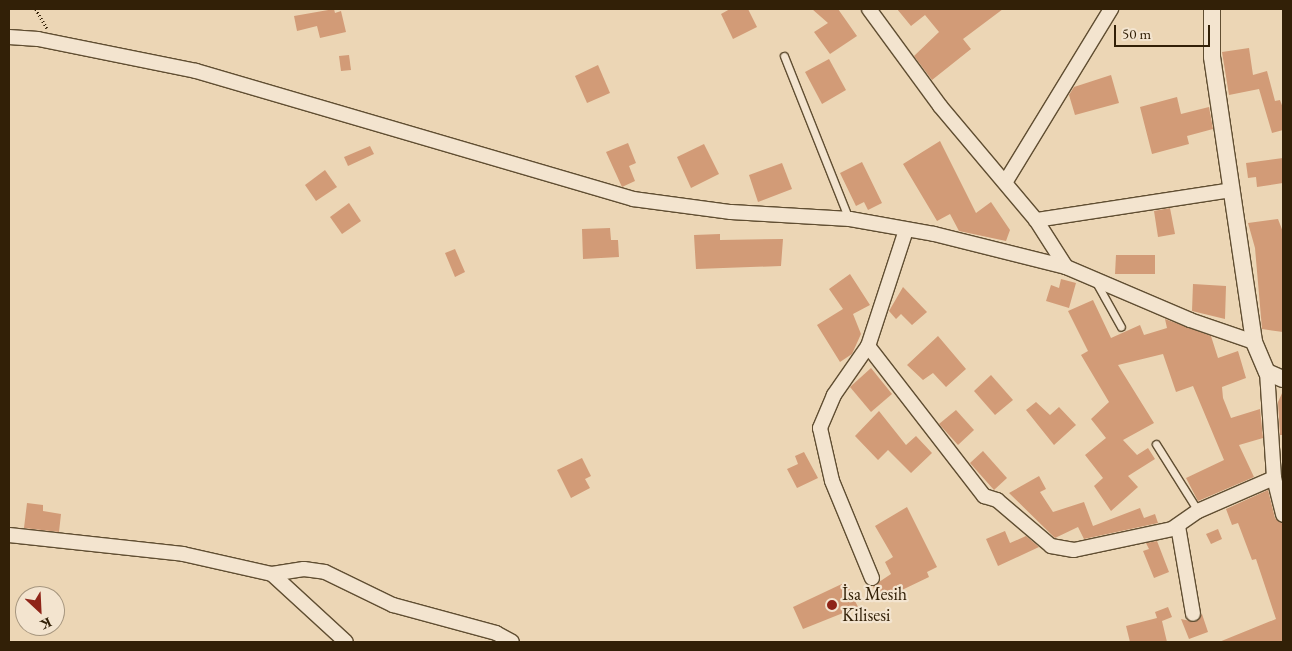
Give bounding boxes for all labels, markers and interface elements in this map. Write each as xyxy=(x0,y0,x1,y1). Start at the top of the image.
scale bar xyxy=(1117,15,1213,47)
text: 50 m xyxy=(1122,24,1151,43)
place label: İsa Mesih Kilisesi xyxy=(842,584,907,626)
north arrow xyxy=(15,586,65,636)
marker: İsa Mesih Kilisesi xyxy=(826,599,838,611)
text: K xyxy=(37,613,55,634)

